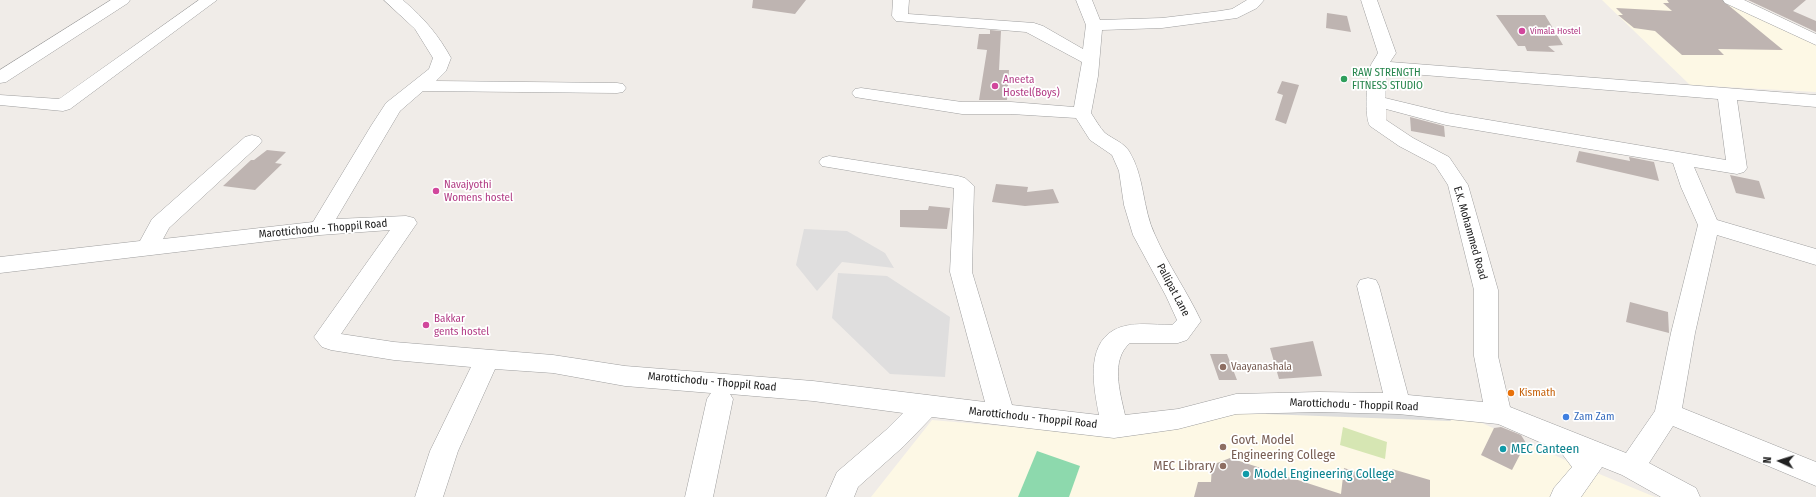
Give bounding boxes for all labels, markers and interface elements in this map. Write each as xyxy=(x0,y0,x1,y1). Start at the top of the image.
marker: Vimala Hostel xyxy=(1517,26,1527,36)
place label: Vimala Hostel xyxy=(1530,26,1581,36)
place label: RAW STRENGTH FITNESS STUDIO xyxy=(1352,66,1423,92)
place label: Aneeta Hostel(Boys) xyxy=(1003,73,1060,99)
marker: RAW STRENGTH FITNESS STUDIO xyxy=(1339,74,1349,84)
marker: Aneeta Hostel(Boys) xyxy=(990,81,1000,91)
place label: Navajyothi Womens hostel xyxy=(444,178,513,204)
street label: E.K. Mohammed Road xyxy=(1450,185,1490,281)
marker: Navajyothi Womens hostel xyxy=(431,186,441,196)
street label: Marottichodu - Thoppil Road xyxy=(258,217,388,241)
street label: Pallipat Lane xyxy=(1154,261,1192,319)
place label: Bakkar gents hostel xyxy=(434,312,489,338)
marker: Bakkar gents hostel xyxy=(421,320,431,330)
place label: Vaayanashala xyxy=(1231,360,1292,374)
marker: Vaayanashala xyxy=(1218,362,1228,372)
street label: Marottichodu - Thoppil Road xyxy=(647,370,777,394)
place label: Kismath xyxy=(1519,386,1556,400)
marker: Kismath xyxy=(1506,388,1516,398)
street label: Marottichodu - Thoppil Road xyxy=(1289,396,1419,414)
street label: Marottichodu - Thoppil Road xyxy=(968,405,1098,431)
place label: Zam Zam xyxy=(1574,410,1614,424)
marker: Zam Zam xyxy=(1561,412,1571,422)
place label: Govt. Model Engineering College xyxy=(1231,432,1335,463)
place label: MEC Canteen xyxy=(1511,441,1579,457)
north arrow xyxy=(1760,441,1800,481)
marker: Govt. Model Engineering College xyxy=(1218,442,1228,452)
marker: MEC Canteen xyxy=(1498,444,1508,454)
text: N xyxy=(1761,456,1774,464)
place label: MEC Library xyxy=(1153,458,1215,474)
marker: MEC Library xyxy=(1218,461,1228,471)
place label: Model Engineering College xyxy=(1254,466,1394,482)
marker: Model Engineering College xyxy=(1241,469,1251,479)

